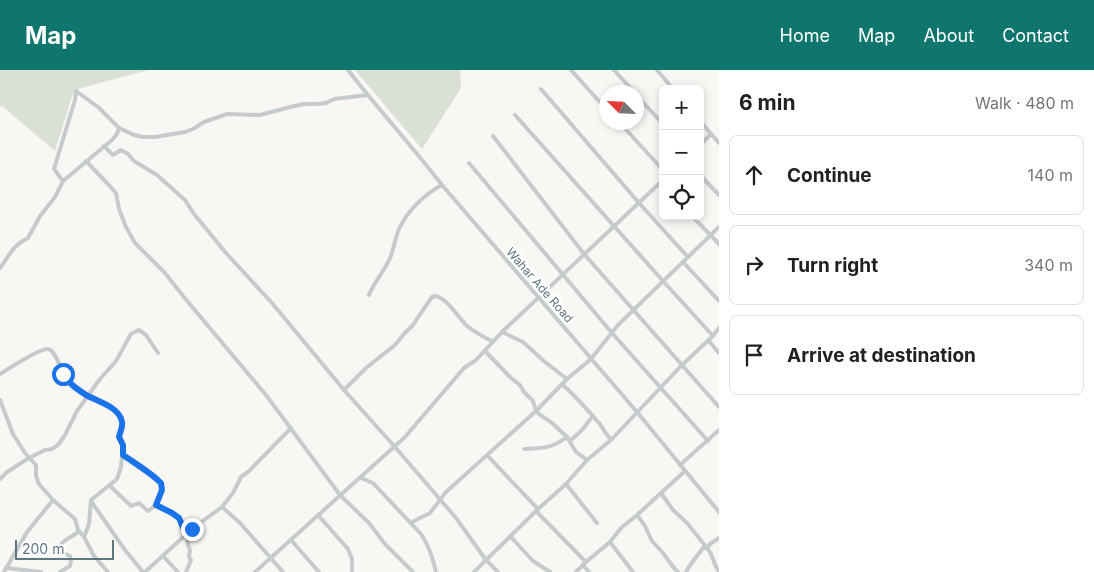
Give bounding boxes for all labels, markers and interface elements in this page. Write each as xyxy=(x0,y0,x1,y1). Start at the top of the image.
text: Map xyxy=(25,21,76,50)
text: Home xyxy=(780,25,830,46)
text: Map xyxy=(858,25,895,46)
text: About xyxy=(923,25,974,46)
text: Contact xyxy=(1002,25,1069,46)
north arrow xyxy=(599,85,644,130)
map controls xyxy=(659,85,704,220)
button: + xyxy=(659,85,704,130)
text: 6 min xyxy=(739,90,796,115)
text: Walk · 480 m xyxy=(975,93,1074,113)
button: − xyxy=(659,130,704,175)
icon: ahead xyxy=(740,161,768,189)
text: Continue xyxy=(787,164,872,187)
text: 140 m xyxy=(1028,165,1073,185)
button: locate xyxy=(659,175,704,220)
street label: Wahar Ade Road xyxy=(503,244,577,326)
icon: right xyxy=(740,251,768,279)
text: Turn right xyxy=(787,254,878,277)
text: 340 m xyxy=(1024,255,1073,275)
icon: arrive xyxy=(740,341,768,369)
text: Arrive at destination xyxy=(787,344,976,367)
route start xyxy=(52,363,75,386)
route end xyxy=(181,518,204,541)
scale bar xyxy=(15,537,114,560)
text: 200 m xyxy=(22,540,64,557)

